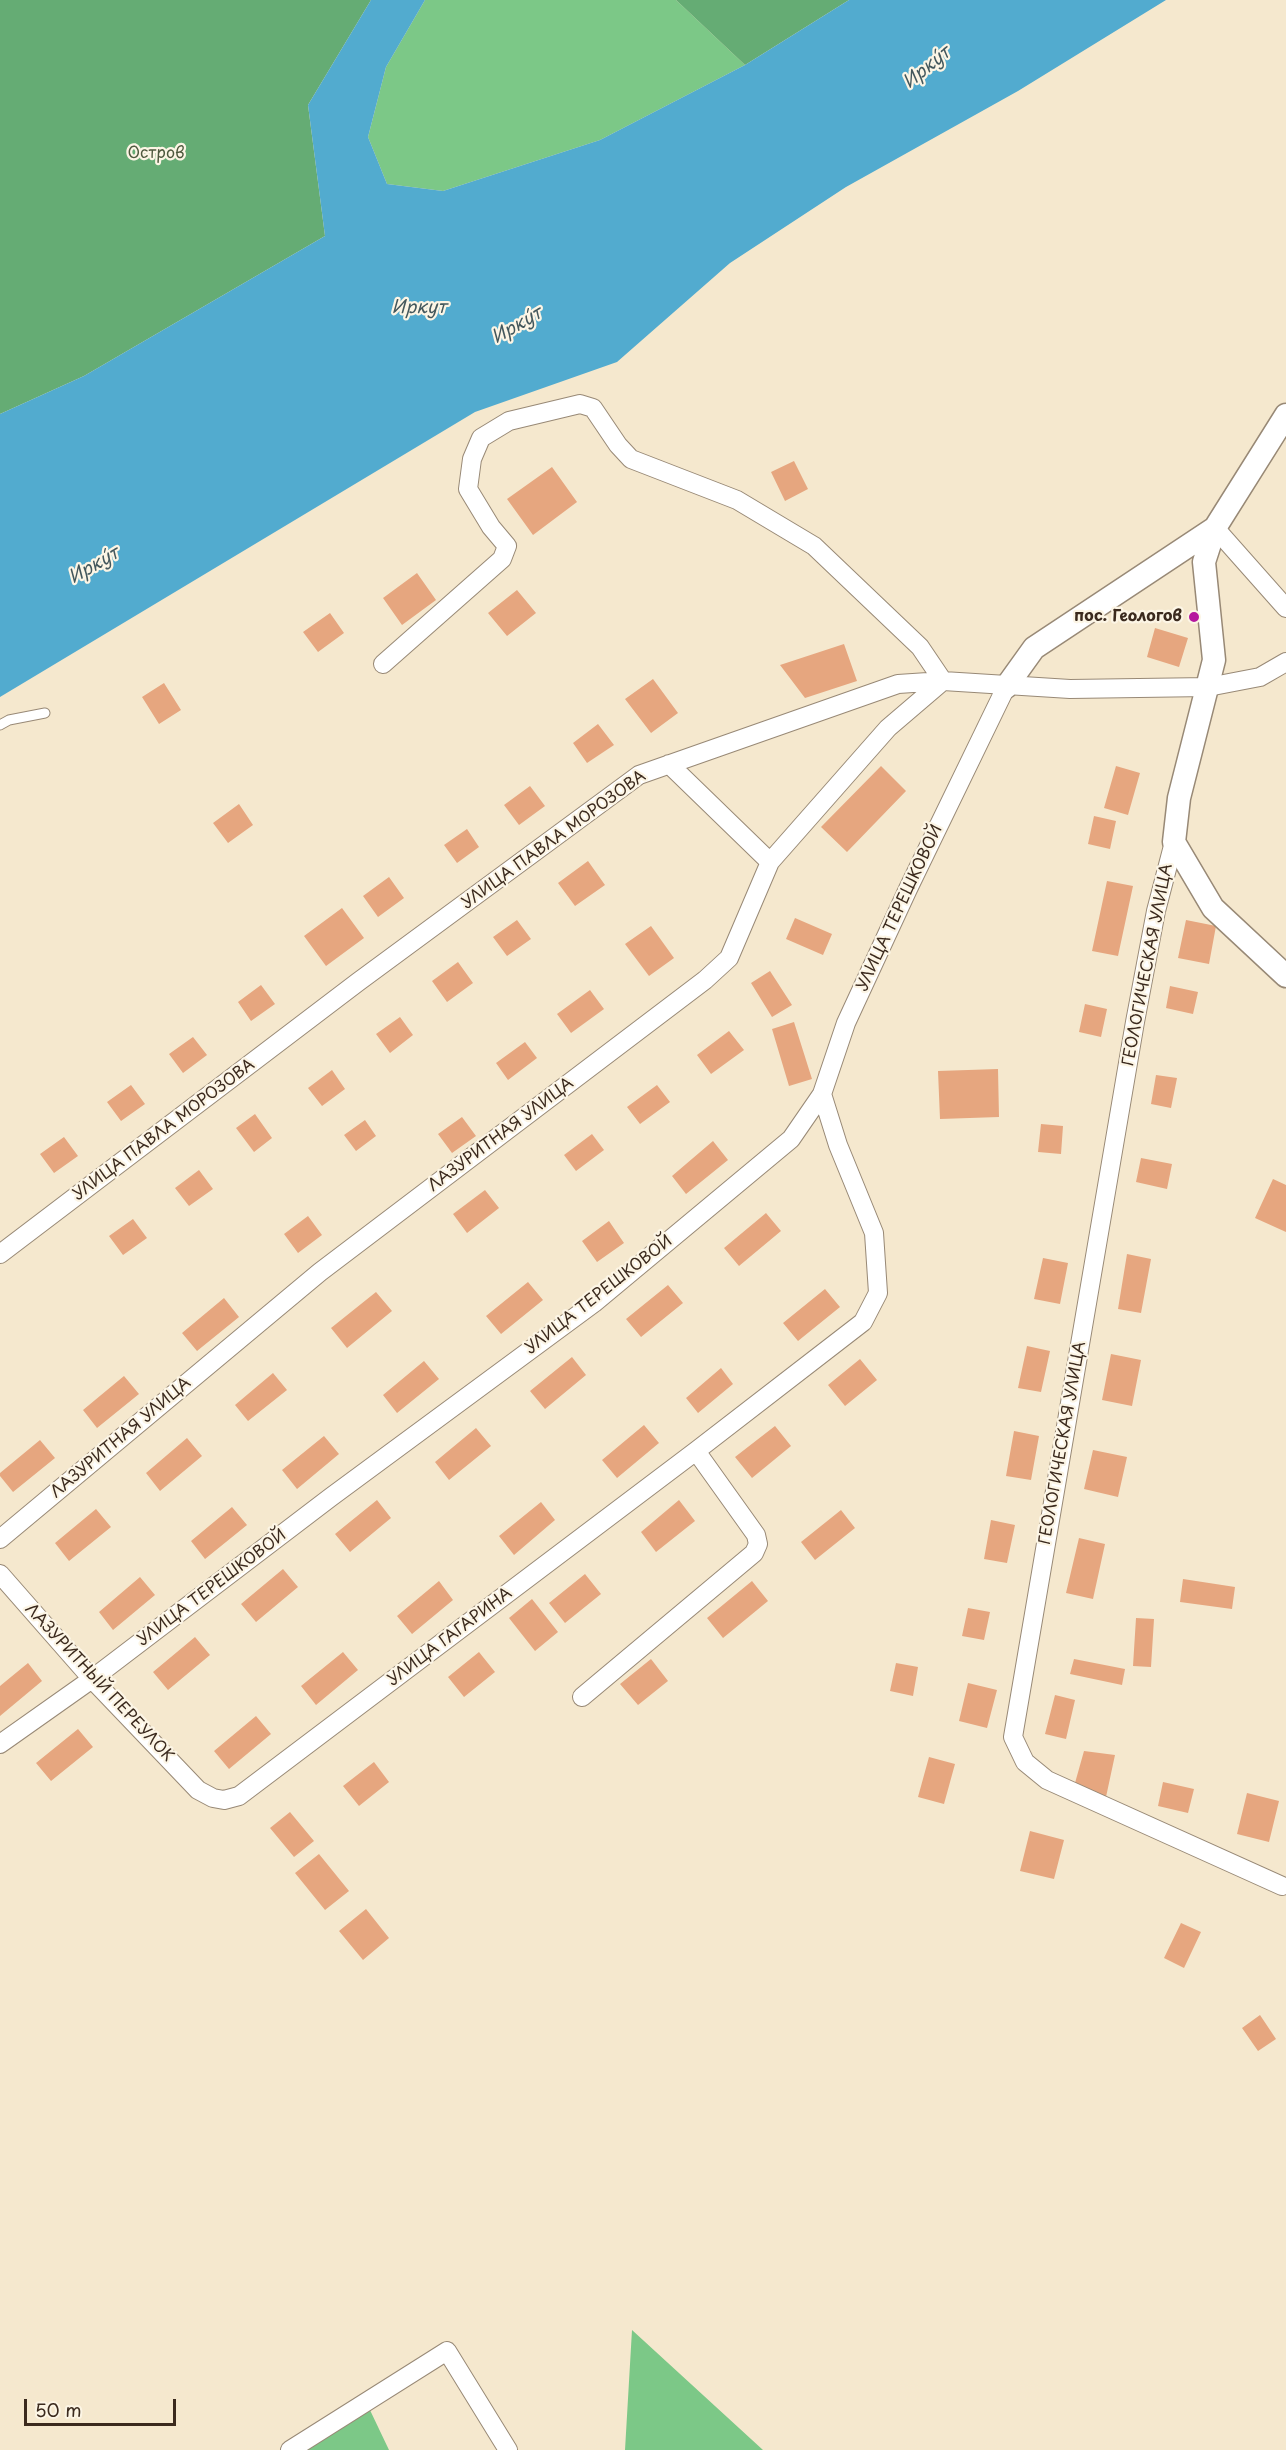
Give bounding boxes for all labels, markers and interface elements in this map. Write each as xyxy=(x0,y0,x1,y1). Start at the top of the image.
water label: Ирку́т xyxy=(899,43,955,93)
park label: Остров xyxy=(127,144,185,164)
water label: Иркут xyxy=(392,297,446,319)
water label: Ирку́т xyxy=(488,303,546,349)
water label: Ирку́т xyxy=(65,543,123,589)
place label: пос. Геологов xyxy=(1074,607,1182,627)
marker: пос. Геологов xyxy=(1187,610,1201,624)
street label: УЛИЦА ПАВЛА МОРОЗОВА xyxy=(458,767,650,913)
street label: УЛИЦА ТЕРЕШКОВОЙ xyxy=(853,822,947,994)
street label: ГЕОЛОГИЧЕСКАЯ УЛИЦА xyxy=(1119,862,1177,1068)
street label: УЛИЦА ПАВЛА МОРОЗОВА xyxy=(69,1055,259,1205)
street label: ЛАЗУРИТНАЯ УЛИЦА xyxy=(425,1074,577,1196)
street label: УЛИЦА ТЕРЕШКОВОЙ xyxy=(522,1232,676,1358)
street label: ГЕОЛОГИЧЕСКАЯ УЛИЦА xyxy=(1036,1340,1090,1546)
street label: ЛАЗУРИТНАЯ УЛИЦА xyxy=(47,1374,195,1502)
street label: УЛИЦА ТЕРЕШКОВОЙ xyxy=(134,1526,290,1650)
street label: УЛИЦА ГАГАРИНА xyxy=(384,1584,516,1690)
street label: ЛАЗУРИТНЫЙ ПЕРЕУЛОК xyxy=(21,1600,177,1766)
scale bar xyxy=(27,2387,178,2425)
text: 50 m xyxy=(35,2396,82,2423)

